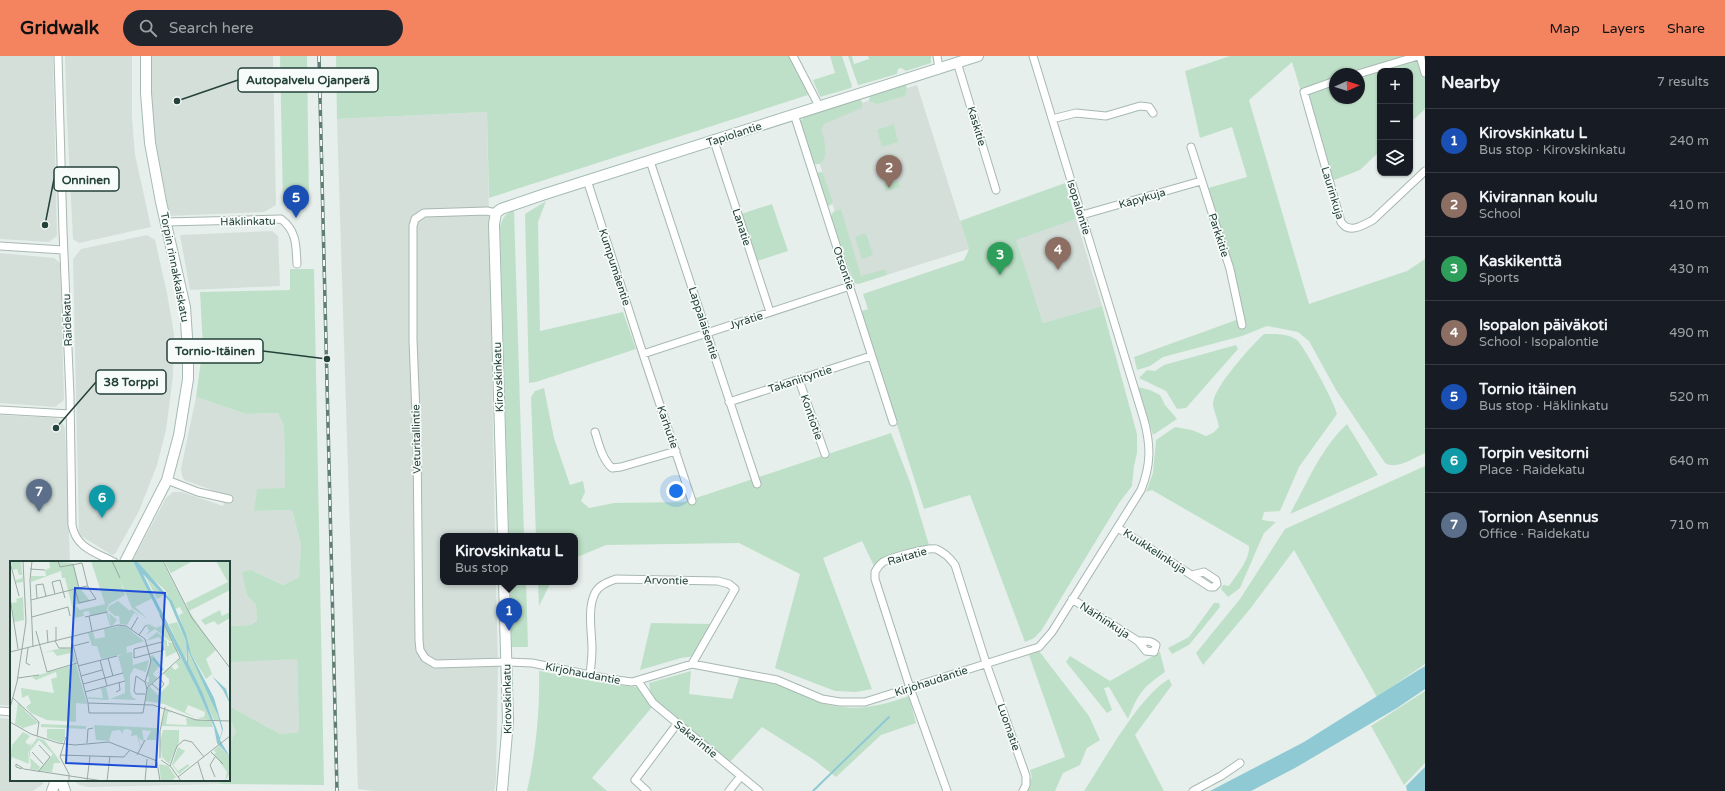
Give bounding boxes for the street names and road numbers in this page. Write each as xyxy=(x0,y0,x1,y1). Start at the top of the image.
street label: Kaskitie xyxy=(964,105,989,148)
street label: Tapiolantie xyxy=(705,119,763,149)
street label: Laurinkuja xyxy=(1318,165,1347,221)
street label: Isopalontie xyxy=(1064,178,1093,236)
street label: Käpykuja xyxy=(1117,186,1167,211)
street label: Lanatie xyxy=(729,207,754,247)
street label: Torpin rinnakkaiskatu xyxy=(157,211,192,323)
street label: Parkkitie xyxy=(1205,212,1232,259)
street label: Häklinkatu xyxy=(220,215,276,228)
street label: Kumpumäentie xyxy=(596,227,633,307)
street label: Otsontie xyxy=(830,245,857,291)
street label: Lappalaisentie xyxy=(686,285,721,361)
street label: Raidekatu xyxy=(60,293,75,347)
street label: Jyrätie xyxy=(728,309,765,332)
street label: Kirovskinkatu xyxy=(491,342,506,412)
street label: Takaniityntie xyxy=(767,363,834,396)
street label: Kontiotie xyxy=(798,393,825,442)
street label: Veturitallintie xyxy=(409,404,424,474)
street label: Karhutie xyxy=(654,404,681,450)
street label: Kuukkelinkuja xyxy=(1121,526,1189,577)
street label: Raitatie xyxy=(886,545,928,568)
street label: Arvontie xyxy=(644,574,688,587)
street label: Närhinkuja xyxy=(1077,599,1132,641)
street label: Kirjohaudantie xyxy=(544,660,622,687)
street label: Kirovskinkatu xyxy=(500,664,515,734)
street label: Kirjohaudantie xyxy=(893,664,969,699)
street label: Luomatie xyxy=(994,702,1023,752)
street label: Sakarintie xyxy=(671,718,720,761)

